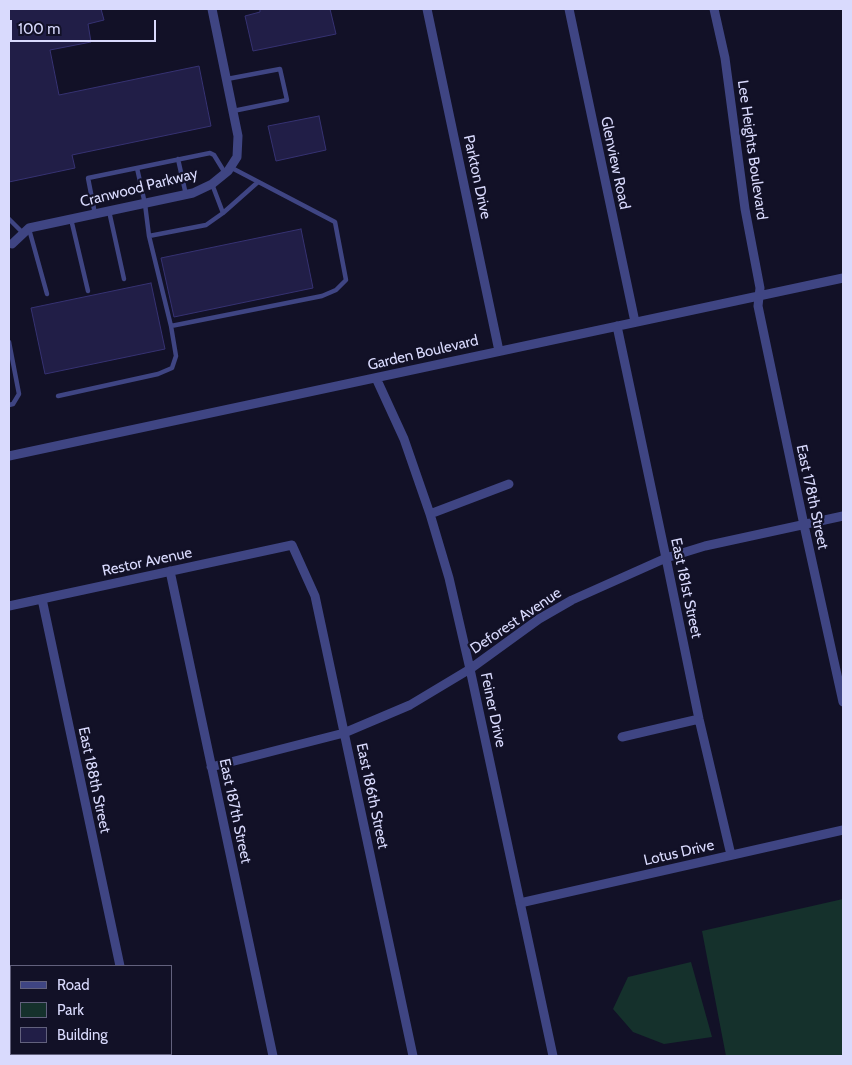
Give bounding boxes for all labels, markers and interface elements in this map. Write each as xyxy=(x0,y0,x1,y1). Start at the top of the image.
scale bar xyxy=(12,10,159,42)
text: 100 m xyxy=(18,20,60,38)
street label: Lee Heights Boulevard xyxy=(733,79,771,221)
street label: Glenview Road xyxy=(596,115,634,211)
street label: Parkton Drive xyxy=(459,133,495,221)
street label: Cranwood Parkway xyxy=(78,165,200,211)
street label: Garden Boulevard xyxy=(366,332,480,374)
street label: East 178th Street xyxy=(792,443,832,551)
street label: East 181st Street xyxy=(667,536,705,640)
street label: Restor Avenue xyxy=(100,544,194,580)
street label: Deforest Avenue xyxy=(467,584,565,658)
street label: Feiner Drive xyxy=(476,671,510,749)
street label: East 188th Street xyxy=(74,725,114,835)
street label: East 186th Street xyxy=(352,741,392,851)
street label: East 187th Street xyxy=(215,757,255,865)
street label: Lotus Drive xyxy=(642,836,716,870)
legend xyxy=(10,965,172,1055)
text: Road xyxy=(57,976,90,994)
text: Park xyxy=(57,1001,84,1019)
text: Building xyxy=(57,1026,108,1044)

